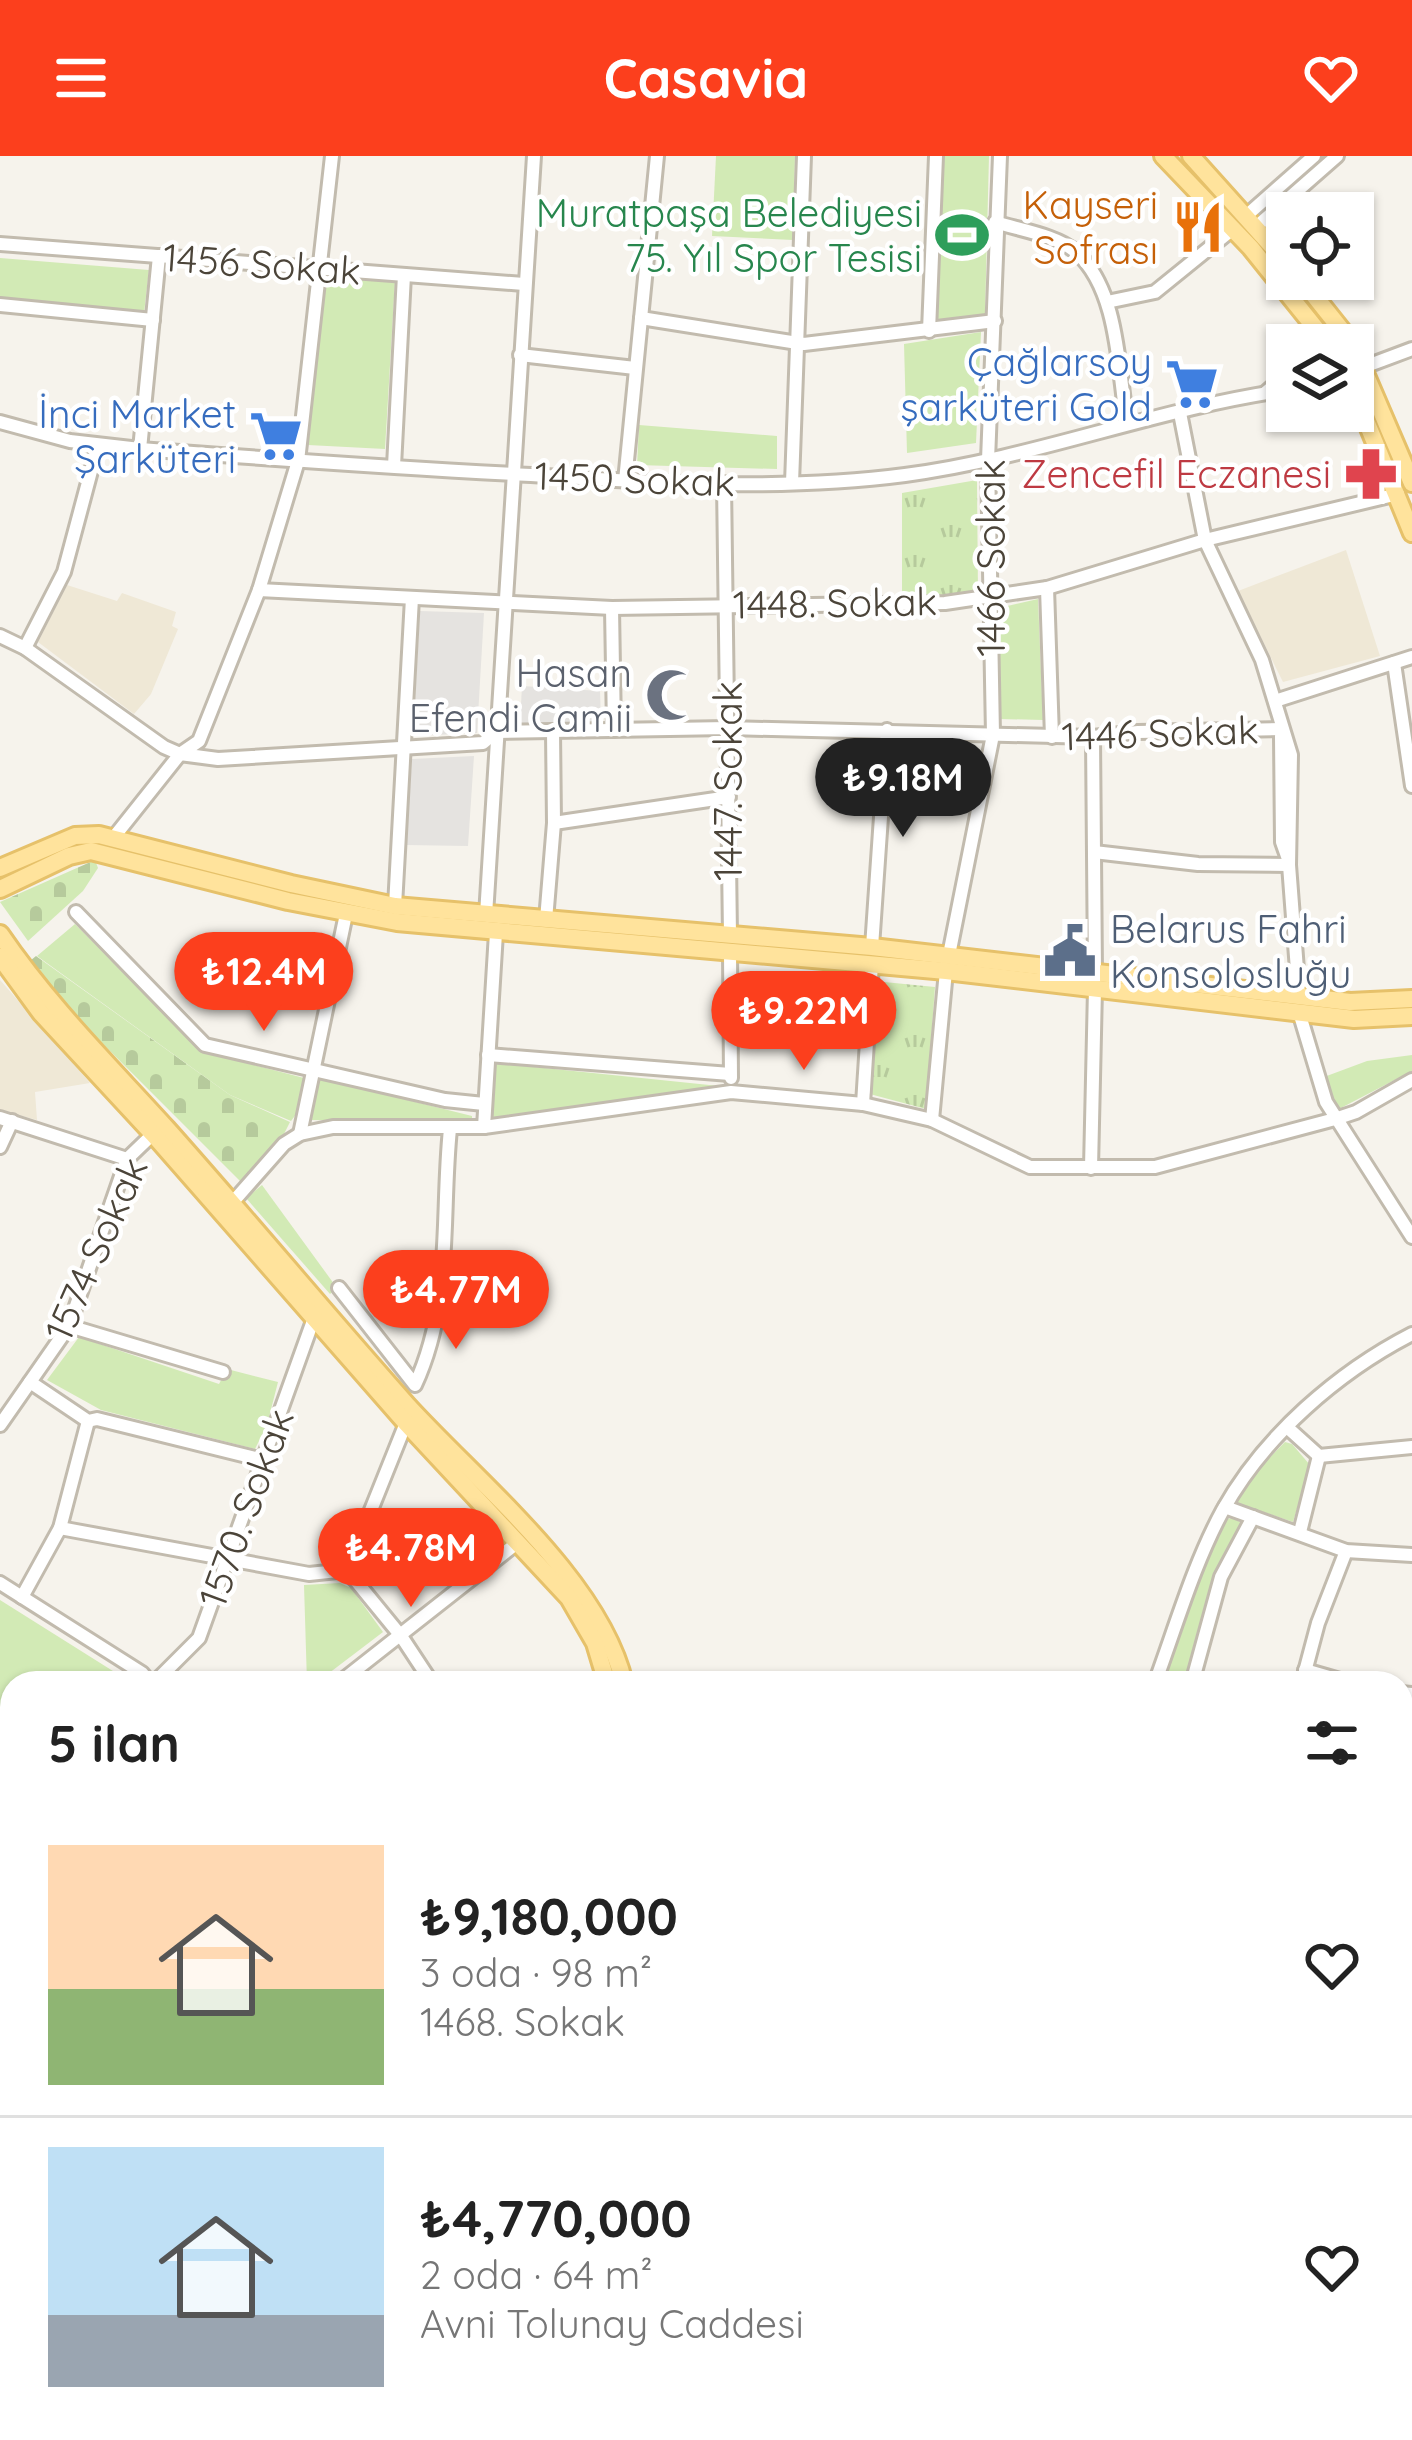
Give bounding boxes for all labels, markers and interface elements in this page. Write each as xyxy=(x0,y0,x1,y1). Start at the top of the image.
text: Casavia xyxy=(604,44,808,112)
icon: menu xyxy=(48,45,114,111)
icon: heart xyxy=(1298,45,1364,111)
place label: Kayseri Sofrası xyxy=(1023,180,1158,274)
place label: Muratpaşa Belediyesi 75. Yıl Spor Tesisi xyxy=(536,188,922,282)
map controls xyxy=(1266,192,1374,432)
button: locate xyxy=(1266,192,1374,300)
restaurant icon: Kayseri Sofrası xyxy=(1169,198,1227,256)
sports icon: Muratpaşa Belediyesi 75. Yıl Spor Tesisi xyxy=(933,206,991,264)
street label: 1456 Sokak xyxy=(161,232,363,295)
button: layers xyxy=(1266,324,1374,432)
place label: Çağlarsoy şarküteri Gold xyxy=(900,337,1152,431)
supermarket icon: Çağlarsoy şarküteri Gold xyxy=(1163,355,1221,413)
place label: İnci Market Şarküteri xyxy=(38,389,236,483)
supermarket icon: İnci Market Şarküteri xyxy=(247,407,305,465)
pharmacy icon: Zencefil Eczanesi xyxy=(1342,445,1400,503)
place label: Zencefil Eczanesi xyxy=(1022,449,1331,498)
street label: 1450 Sokak xyxy=(534,451,736,506)
street label: 1466 Sokak xyxy=(966,459,1015,657)
street label: 1448. Sokak xyxy=(732,576,938,629)
place label: Hasan Efendi Camii xyxy=(409,648,632,742)
mosque icon: Hasan Efendi Camii xyxy=(643,666,701,724)
street label: 1447. Sokak xyxy=(703,681,752,881)
street label: 1446 Sokak xyxy=(1061,705,1259,760)
pin: ₺9.18M xyxy=(805,738,1001,840)
text: ₺9.18M xyxy=(842,752,964,801)
place label: Belarus Fahri Konsolosluğu xyxy=(1110,904,1351,998)
public building icon: Belarus Fahri Konsolosluğu xyxy=(1041,922,1099,980)
pin: ₺12.4M xyxy=(166,932,362,1034)
text: ₺12.4M xyxy=(201,946,327,995)
pin: ₺9.22M xyxy=(706,971,902,1073)
text: ₺9.22M xyxy=(738,985,870,1034)
street label: 1574 Sokak xyxy=(33,1149,158,1348)
pin: ₺4.77M xyxy=(358,1250,554,1352)
text: ₺4.77M xyxy=(390,1264,522,1313)
street label: 1570. Sokak xyxy=(187,1402,304,1614)
pin: ₺4.78M xyxy=(313,1508,509,1610)
text: ₺4.78M xyxy=(345,1522,477,1571)
icon: filters xyxy=(1299,1710,1365,1776)
text: 5 ilan xyxy=(48,1711,180,1775)
text: ₺9,180,000 xyxy=(420,1884,678,1948)
icon: home xyxy=(144,1893,288,2037)
icon: heart xyxy=(1299,1932,1365,1998)
text: 3 oda · 98 m² xyxy=(420,1948,652,1997)
text: 1468. Sokak xyxy=(420,1997,625,2046)
text: ₺4,770,000 xyxy=(420,2186,692,2250)
icon: home xyxy=(144,2195,288,2339)
icon: heart xyxy=(1299,2234,1365,2300)
text: 2 oda · 64 m² xyxy=(420,2250,653,2299)
text: Avni Tolunay Caddesi xyxy=(420,2299,804,2348)

